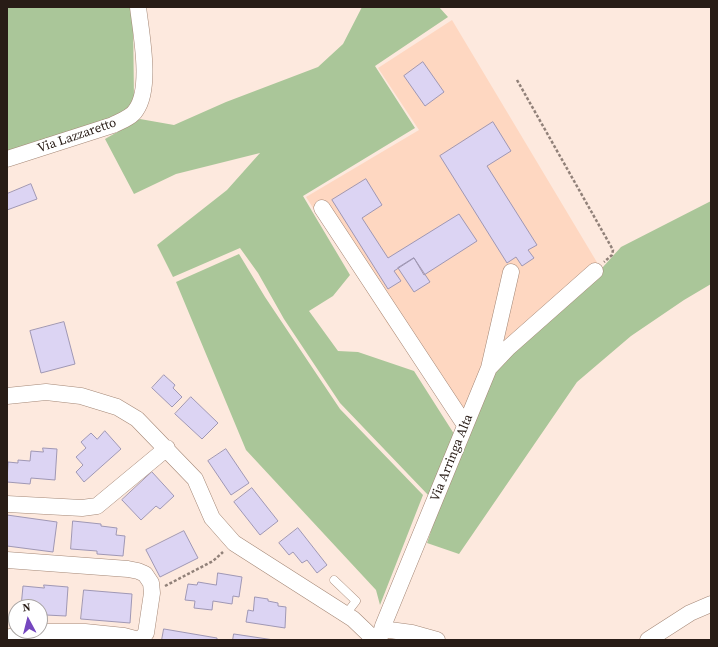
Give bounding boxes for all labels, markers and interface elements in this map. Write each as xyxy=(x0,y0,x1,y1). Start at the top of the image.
street label: Via Lazzaretto xyxy=(36,115,118,157)
street label: Via Arringa Alta xyxy=(427,412,477,504)
north arrow xyxy=(8,599,48,639)
text: N xyxy=(22,600,31,616)

